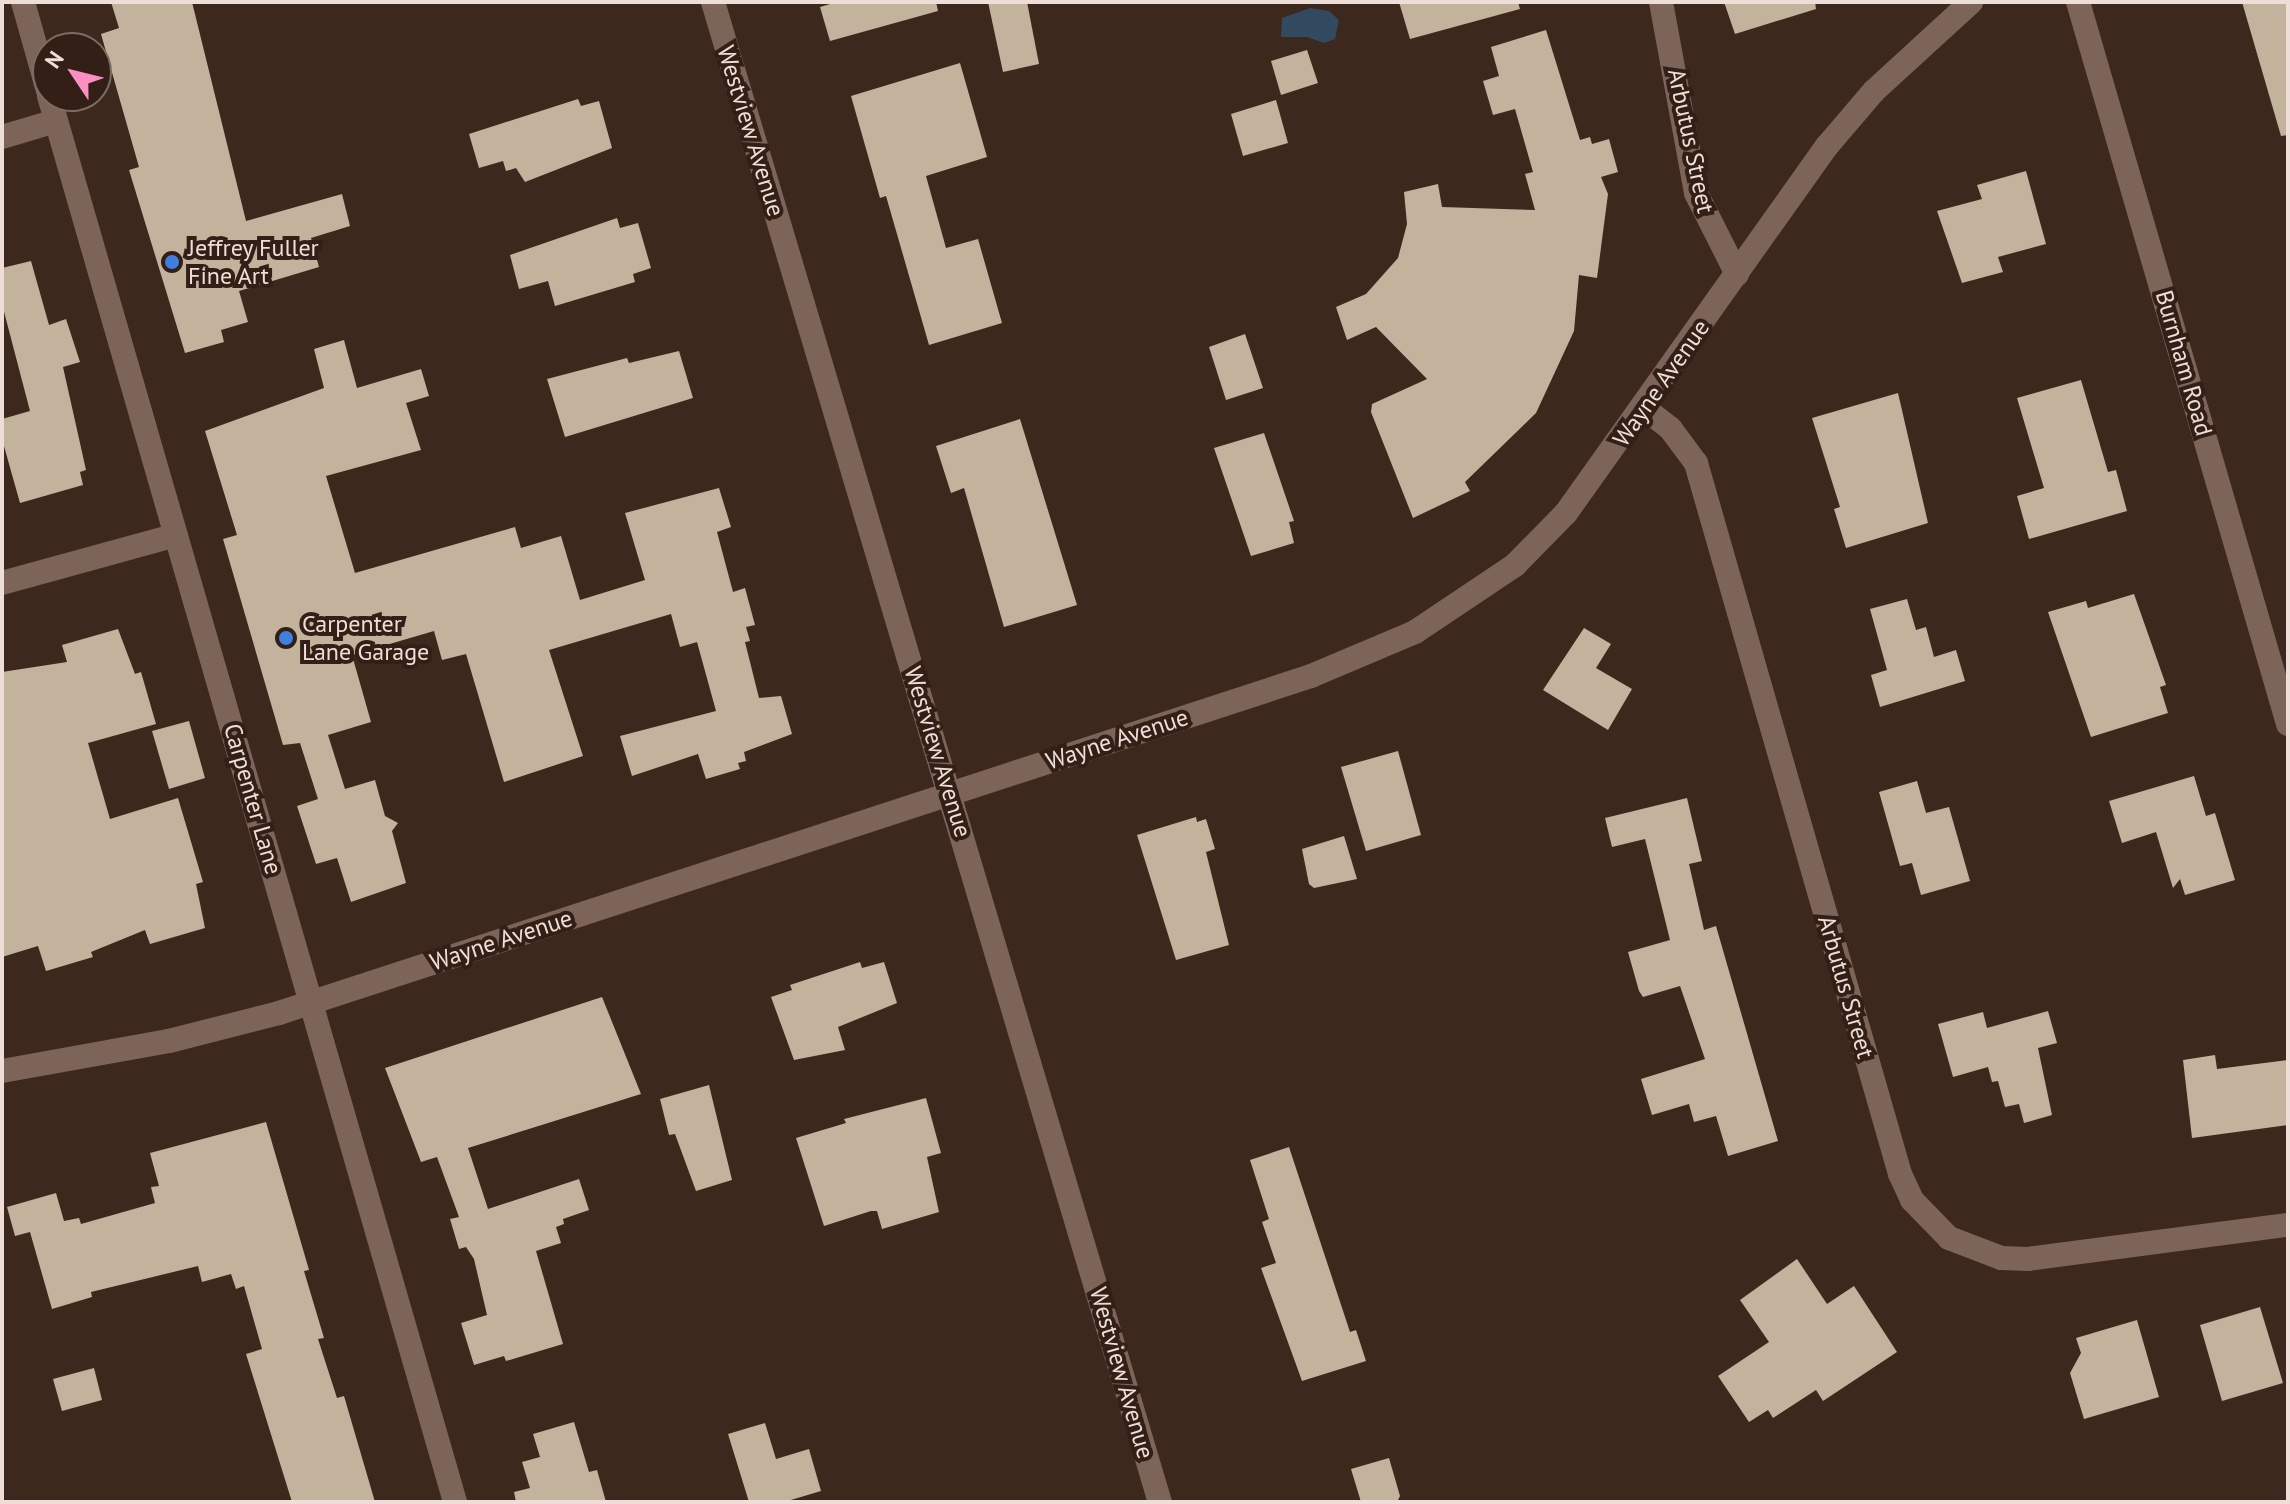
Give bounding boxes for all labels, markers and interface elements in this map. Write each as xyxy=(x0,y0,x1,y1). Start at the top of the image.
north arrow xyxy=(32,32,112,112)
street label: Westview Avenue xyxy=(711,42,791,220)
text: N xyxy=(38,45,70,73)
street label: Arbutus Street xyxy=(1662,66,1720,216)
place label: Jeffrey Fuller Fine Art xyxy=(188,234,320,290)
marker: Jeffrey Fuller Fine Art xyxy=(163,253,181,271)
street label: Burnham Road xyxy=(2149,287,2219,439)
street label: Wayne Avenue xyxy=(1607,314,1715,452)
place label: Carpenter Lane Garage xyxy=(302,610,429,666)
marker: Carpenter Lane Garage xyxy=(277,629,295,647)
street label: Westview Avenue xyxy=(898,663,978,841)
street label: Wayne Avenue xyxy=(1042,702,1192,776)
street label: Carpenter Lane xyxy=(218,720,288,878)
street label: Wayne Avenue xyxy=(426,903,576,977)
street label: Arbutus Street xyxy=(1812,912,1880,1062)
street label: Westview Avenue xyxy=(1084,1283,1160,1463)

